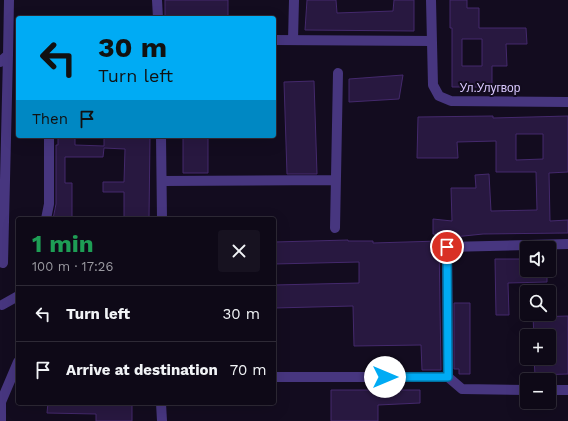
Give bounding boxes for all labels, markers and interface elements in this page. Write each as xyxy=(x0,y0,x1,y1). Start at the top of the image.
text: 30 m xyxy=(98,31,167,64)
icon: left xyxy=(32,32,84,84)
text: Turn left xyxy=(98,65,173,86)
street label: Ул.Улугвор xyxy=(460,81,521,95)
icon: arrive xyxy=(76,108,98,130)
text: Then xyxy=(32,110,68,128)
text: 1 min xyxy=(32,230,94,258)
button: close xyxy=(218,230,260,272)
pin xyxy=(430,230,464,264)
icon: arrive xyxy=(436,236,458,258)
map controls xyxy=(520,241,556,409)
button: sound xyxy=(520,241,556,277)
text: 100 m · 17:26 xyxy=(32,259,113,274)
button: search xyxy=(520,285,556,321)
icon: left xyxy=(32,303,54,325)
text: Turn left xyxy=(66,305,130,323)
text: 30 m xyxy=(223,305,260,323)
button: + xyxy=(520,329,556,365)
position arrow xyxy=(364,356,406,398)
icon: arrive xyxy=(32,359,54,381)
text: Arrive at destination xyxy=(66,361,218,379)
text: 70 m xyxy=(230,361,267,379)
button: − xyxy=(520,373,556,409)

